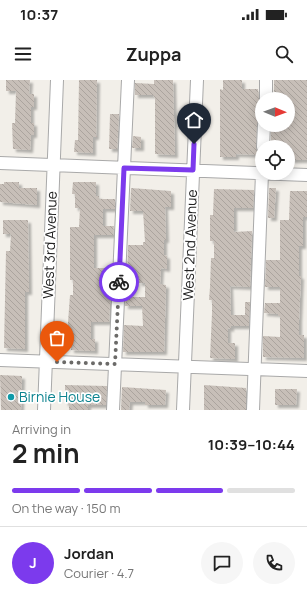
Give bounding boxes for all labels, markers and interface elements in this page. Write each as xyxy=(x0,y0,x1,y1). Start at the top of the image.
text: 10:37 xyxy=(20,4,58,25)
text: Zuppa xyxy=(126,42,181,66)
icon: menu xyxy=(12,43,34,65)
icon: search xyxy=(273,43,295,65)
north arrow xyxy=(255,92,295,132)
map controls xyxy=(255,92,295,180)
pin xyxy=(177,103,211,144)
icon: home xyxy=(183,109,205,131)
button: locate xyxy=(255,140,295,180)
street label: West 2nd Avenue xyxy=(178,189,201,301)
street label: West 3rd Avenue xyxy=(38,191,61,299)
courier xyxy=(99,262,139,302)
icon: bike xyxy=(108,271,130,293)
pin xyxy=(40,321,74,362)
icon: bag xyxy=(46,327,68,349)
place label: Birnie House xyxy=(19,387,100,406)
marker: Birnie House xyxy=(6,392,16,402)
text: Arriving in xyxy=(12,420,71,438)
text: 10:39–10:44 xyxy=(208,434,295,455)
text: 2 min xyxy=(12,435,80,471)
text: On the way · 150 m xyxy=(12,499,120,517)
button: chat xyxy=(201,542,243,584)
button: phone xyxy=(253,542,295,584)
text: Jordan xyxy=(64,543,114,564)
text: J xyxy=(29,552,37,573)
text: Courier · 4.7 xyxy=(64,564,134,582)

